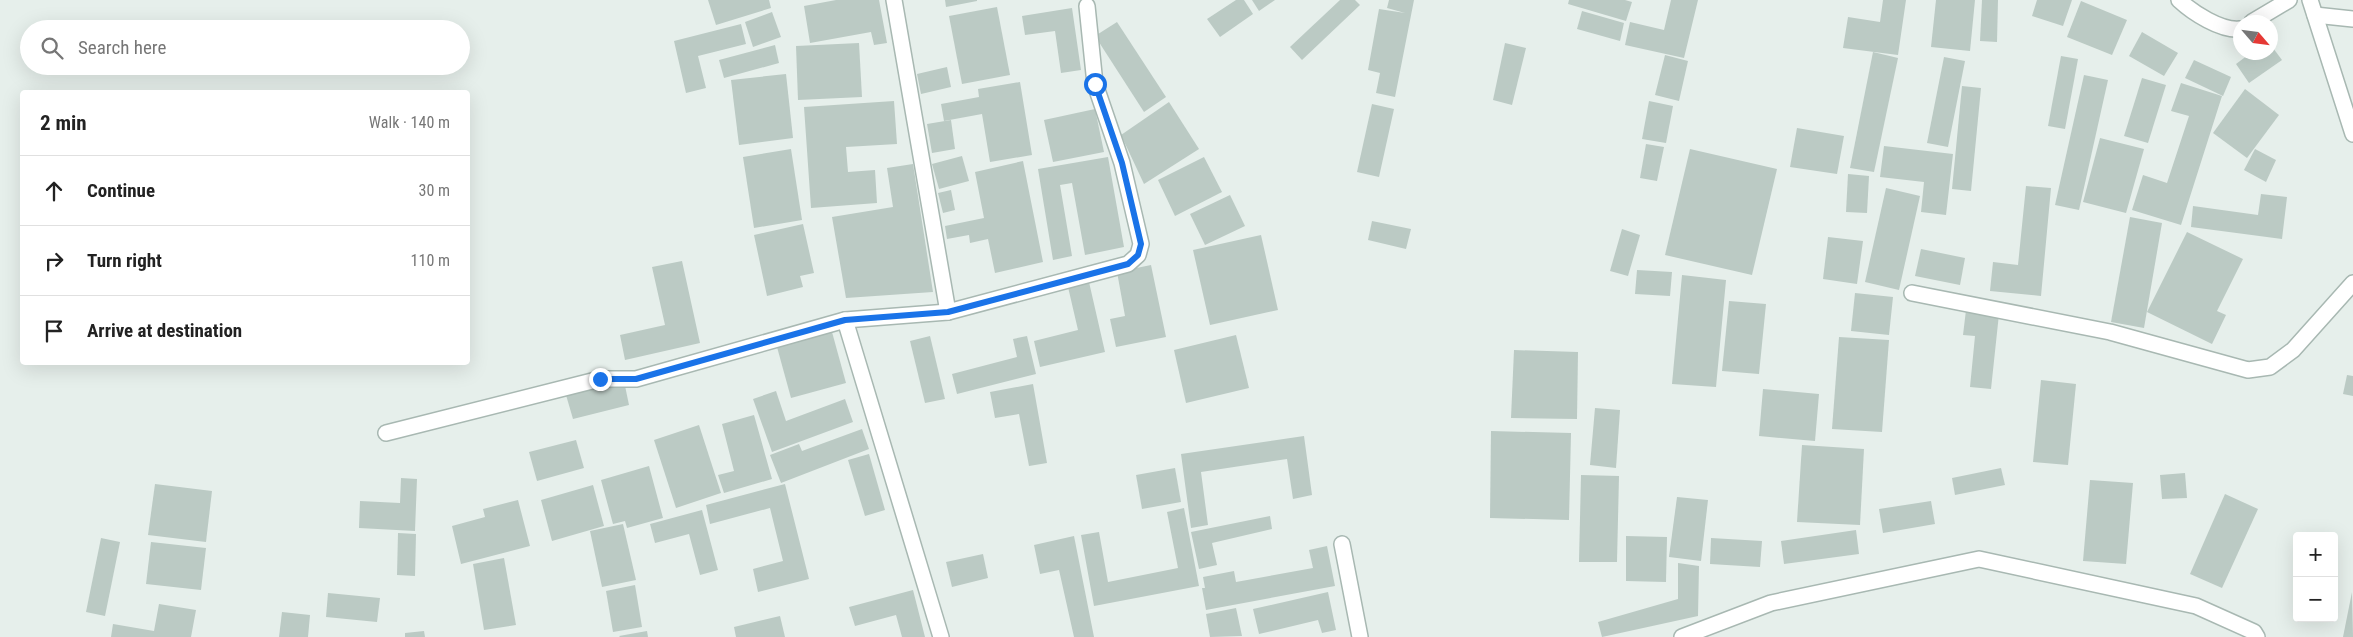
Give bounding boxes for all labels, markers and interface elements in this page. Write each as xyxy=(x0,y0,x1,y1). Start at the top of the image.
north arrow xyxy=(2233,15,2278,60)
search box xyxy=(20,20,470,75)
icon: search xyxy=(38,34,66,62)
text: Search here xyxy=(78,36,166,59)
route start xyxy=(1084,73,1107,96)
text: 2 min xyxy=(40,111,87,135)
text: Walk · 140 m xyxy=(369,113,450,132)
icon: ahead xyxy=(40,177,68,205)
text: Continue xyxy=(87,179,155,202)
text: 30 m xyxy=(418,181,450,200)
icon: right xyxy=(40,247,68,275)
text: Turn right xyxy=(87,249,162,272)
text: 110 m xyxy=(411,251,450,270)
icon: arrive xyxy=(40,317,68,345)
text: Arrive at destination xyxy=(87,319,242,342)
route end xyxy=(589,368,612,391)
map controls xyxy=(2293,532,2338,622)
button: + xyxy=(2293,532,2338,577)
button: − xyxy=(2293,577,2338,622)

